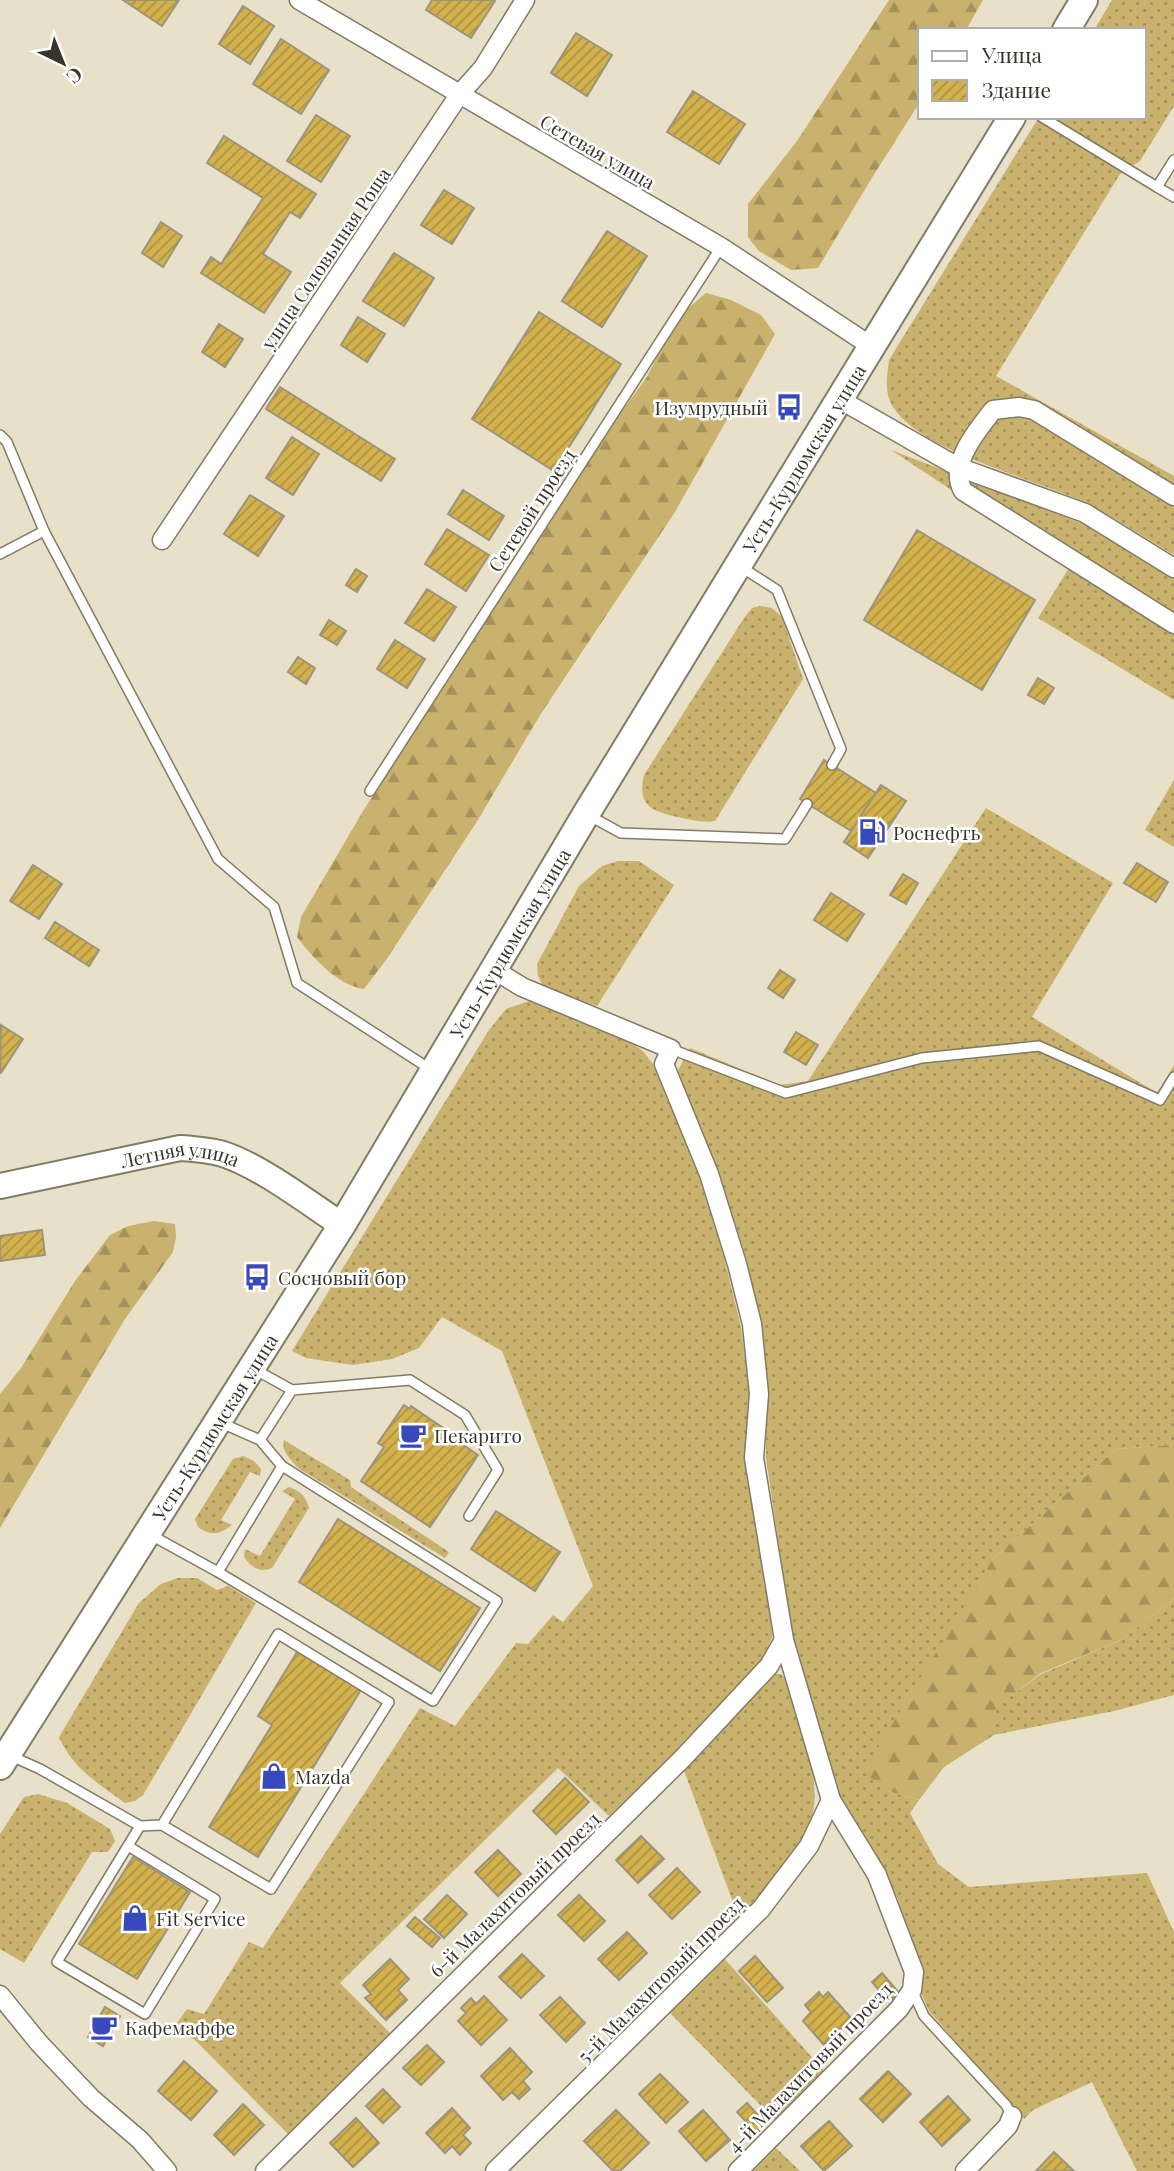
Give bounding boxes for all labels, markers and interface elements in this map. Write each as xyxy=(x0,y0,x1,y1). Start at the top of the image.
north arrow xyxy=(28,28,98,98)
legend xyxy=(918,28,1146,119)
text: Улица xyxy=(981,40,1043,68)
text: С xyxy=(62,62,89,90)
text: Здание xyxy=(982,75,1051,103)
street label: Сетевая улица xyxy=(536,108,661,195)
street label: улица Соловьиная Роща xyxy=(254,161,396,355)
street label: Усть-Курдюмская улица xyxy=(735,359,871,558)
bus stop icon: Изумрудный xyxy=(774,392,804,422)
place label: Изумрудный xyxy=(654,394,768,420)
street label: Сетевой проезд xyxy=(481,443,581,577)
fuel station icon: Роснефть xyxy=(857,817,887,847)
place label: Роснефть xyxy=(893,819,980,845)
street label: Усть-Курдюмская улица xyxy=(442,843,576,1044)
street label: Летняя улица xyxy=(117,1134,244,1173)
bus stop icon: Сосновый бор xyxy=(242,1262,272,1292)
place label: Сосновый бор xyxy=(278,1264,406,1290)
street label: Усть-Курдюмская улица xyxy=(145,1328,283,1526)
cafe icon: Пекарито xyxy=(398,1420,428,1450)
place label: Пекарито xyxy=(434,1422,522,1448)
shop icon: Mazda xyxy=(259,1761,289,1791)
place label: Mazda xyxy=(295,1763,351,1789)
street label: 6-й Малахитовый проезд xyxy=(423,1806,605,1982)
street label: 5-й Малахитовый проезд xyxy=(571,1890,749,2068)
shop icon: Fit Service xyxy=(120,1903,150,1933)
place label: Fit Service xyxy=(156,1905,246,1931)
street label: 4-й Малахитовый проезд xyxy=(721,1976,897,2158)
cafe icon: Кафемаффе xyxy=(89,2012,119,2042)
place label: Кафемаффе xyxy=(125,2014,235,2040)

